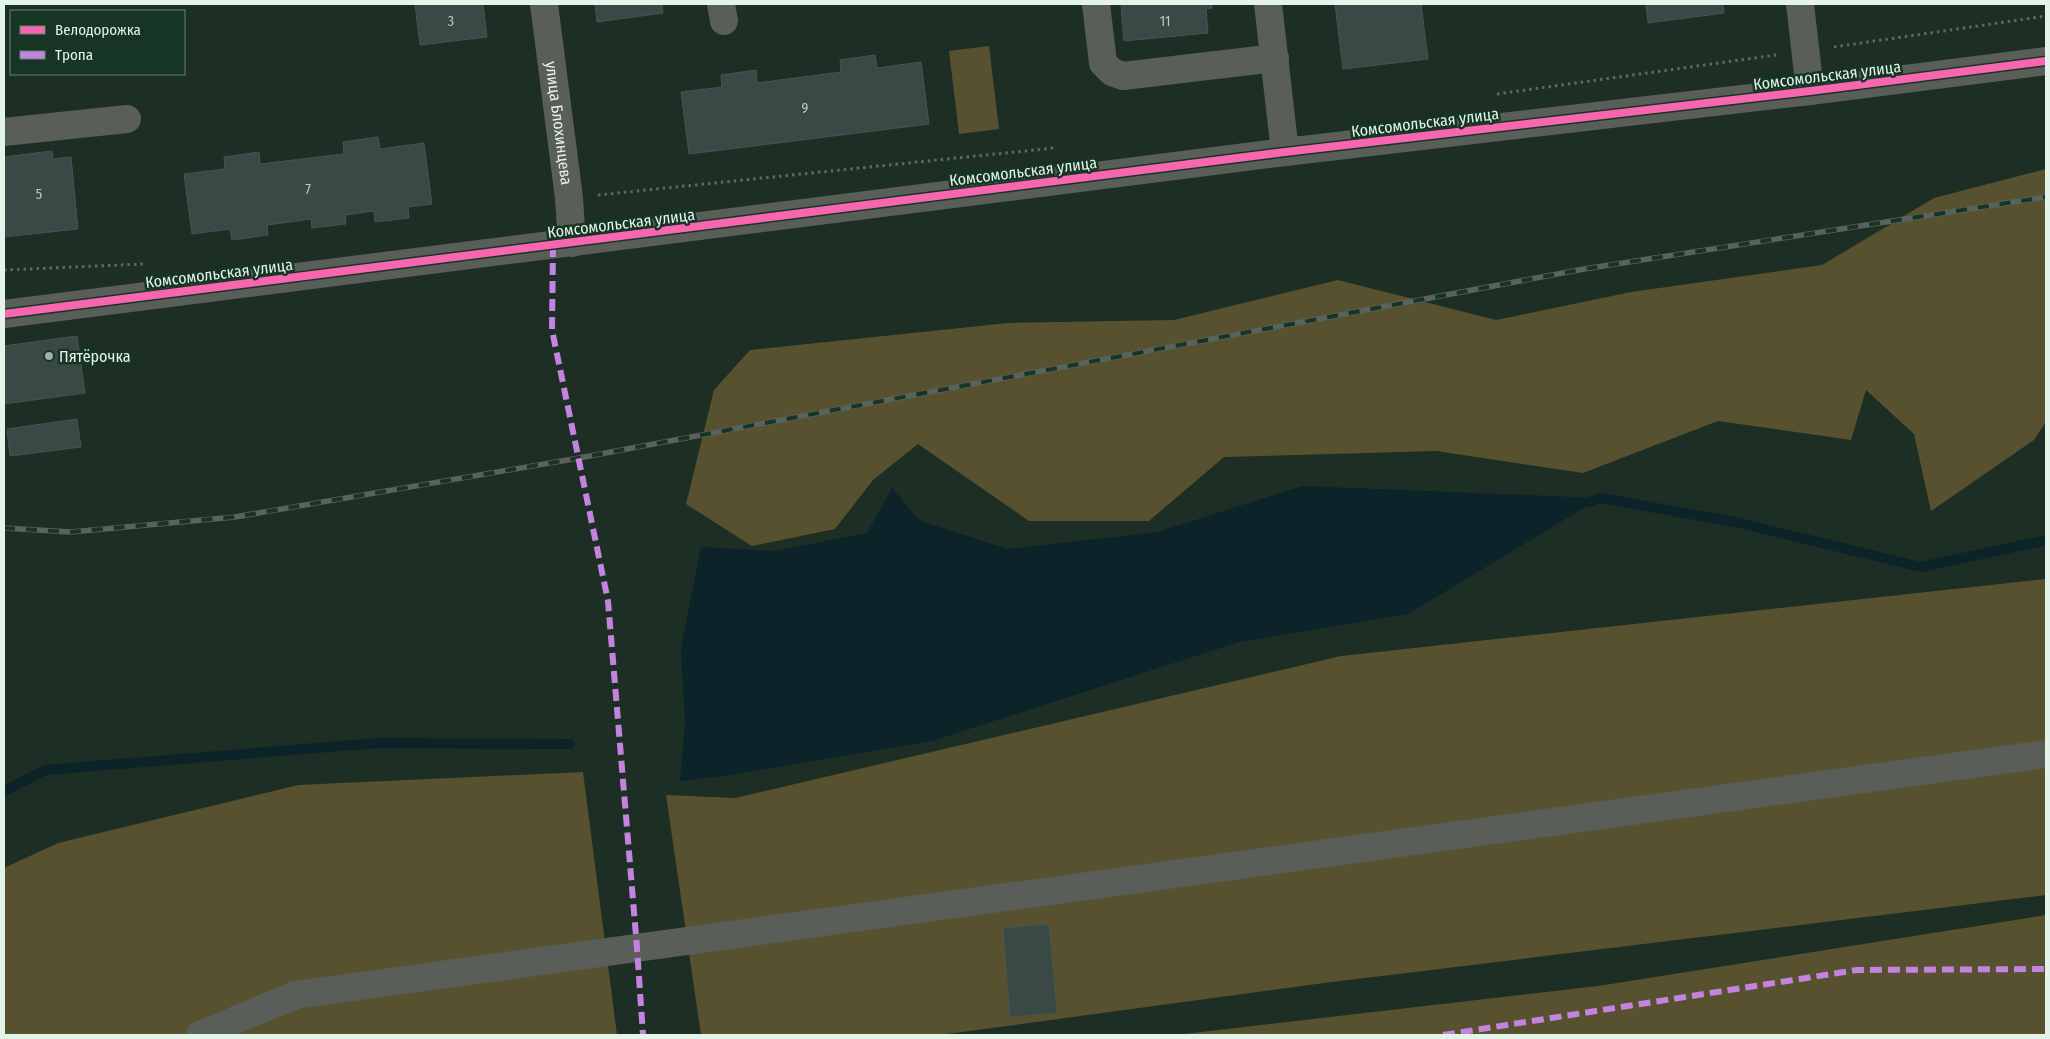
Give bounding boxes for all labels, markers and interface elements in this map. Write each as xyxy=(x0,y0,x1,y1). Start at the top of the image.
legend xyxy=(10,10,185,75)
house number: 3 xyxy=(448,13,454,30)
house number: 11 xyxy=(1160,13,1170,30)
text: Велодорожка xyxy=(55,21,141,39)
text: Тропа xyxy=(55,46,93,64)
street label: Комсомольская улица xyxy=(1752,57,1902,94)
street label: улица Блохинцева xyxy=(541,60,576,186)
house number: 9 xyxy=(802,100,809,117)
street label: Комсомольская улица xyxy=(1350,104,1500,141)
street label: Комсомольская улица xyxy=(948,153,1098,190)
house number: 7 xyxy=(305,181,311,198)
house number: 5 xyxy=(36,186,42,203)
street label: Комсомольская улица xyxy=(546,205,696,242)
street label: Комсомольская улица xyxy=(144,255,294,292)
place label: Пятёрочка xyxy=(59,347,131,366)
marker: Пятёрочка xyxy=(43,350,55,362)

